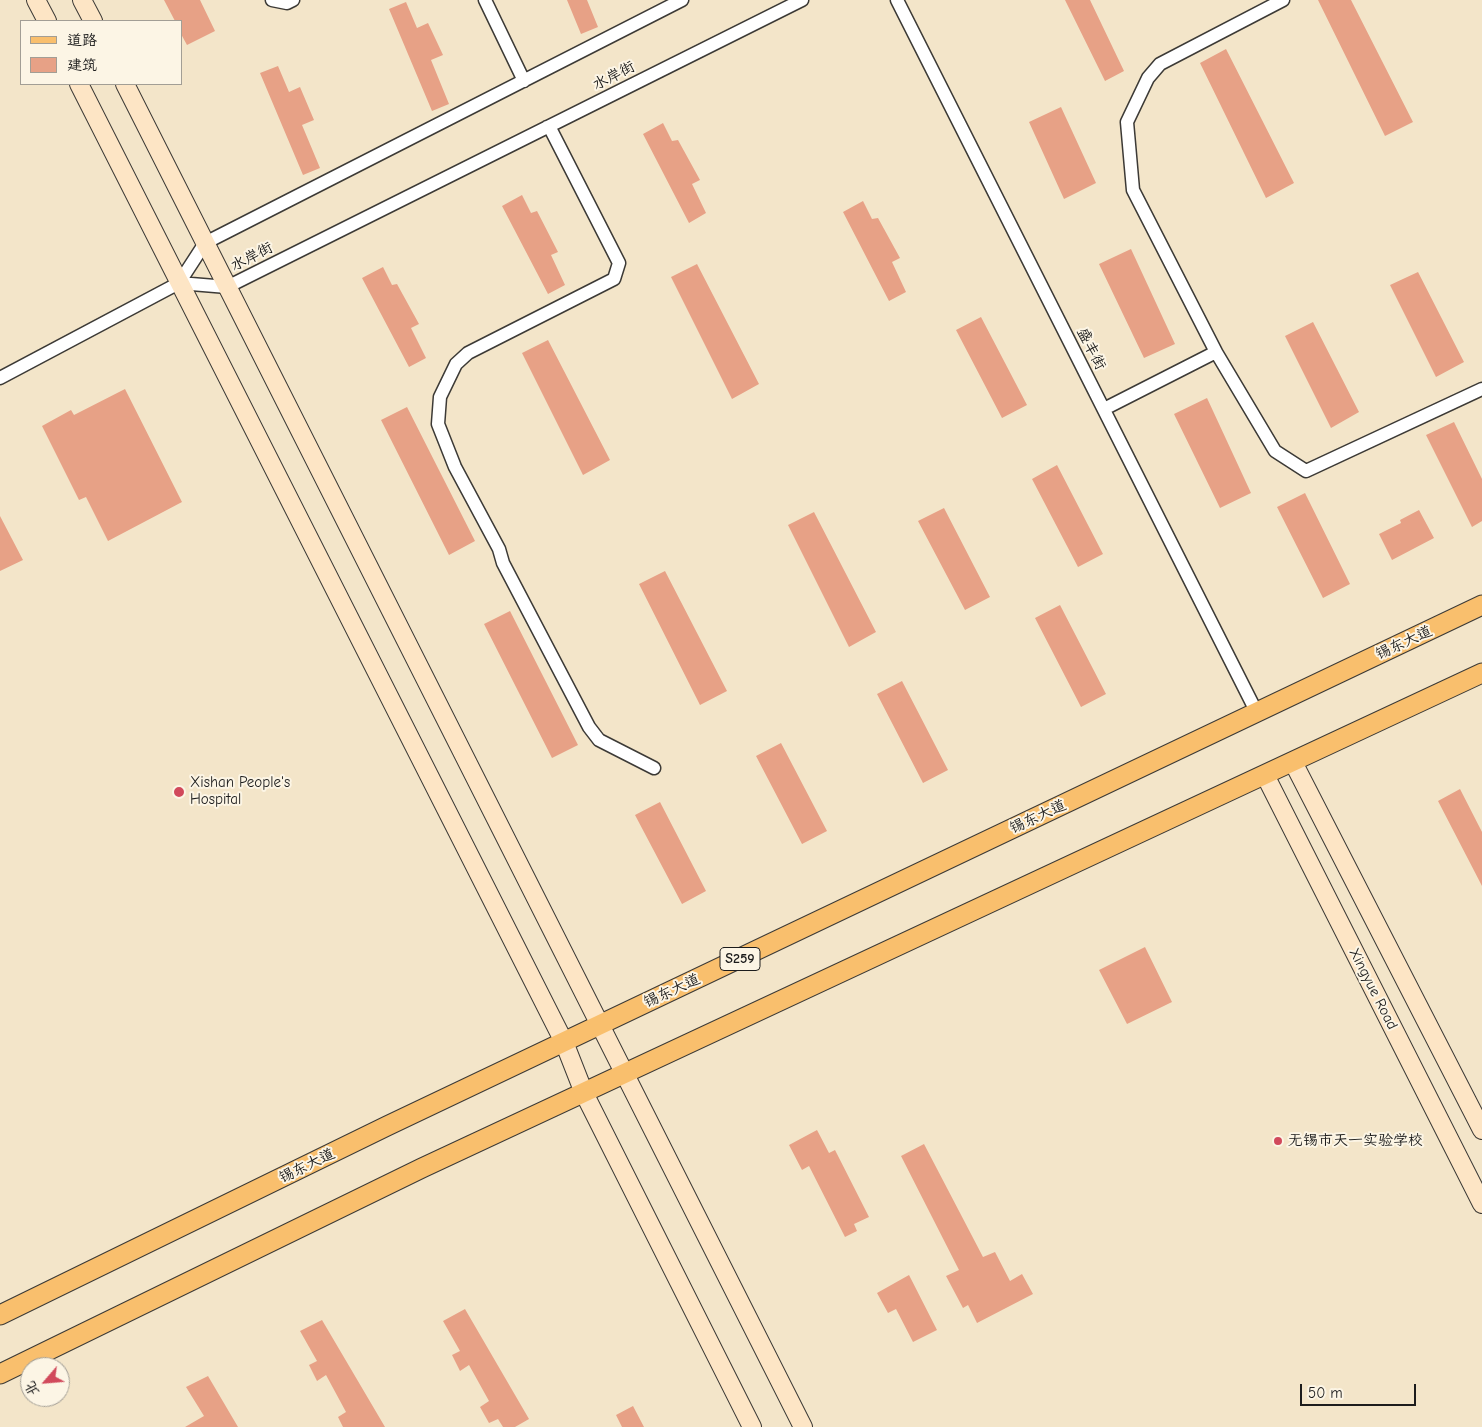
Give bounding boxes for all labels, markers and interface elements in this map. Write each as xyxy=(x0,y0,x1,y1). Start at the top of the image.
legend xyxy=(20,20,182,85)
text: 道路 xyxy=(67,31,97,49)
text: 建筑 xyxy=(67,56,97,74)
street label: 水岸街 xyxy=(590,58,638,94)
street label: 水岸街 xyxy=(228,239,276,275)
street label: 盛丰街 xyxy=(1073,325,1109,373)
street label: 锡东大道 xyxy=(1373,622,1435,664)
place label: Xishan People's Hospital xyxy=(190,774,290,809)
marker: Xishan People's Hospital xyxy=(172,785,186,799)
street label: 锡东大道 xyxy=(1007,796,1069,838)
street label: Xingyue Road xyxy=(1345,945,1401,1033)
road number: S259 xyxy=(720,948,760,971)
street label: 锡东大道 xyxy=(641,970,703,1012)
place label: 无锡市天一实验学校 xyxy=(1288,1132,1423,1150)
marker: 无锡市天一实验学校 xyxy=(1272,1135,1284,1147)
street label: 锡东大道 xyxy=(276,1145,338,1187)
north arrow xyxy=(20,1357,70,1407)
scale bar xyxy=(1302,1374,1418,1406)
text: 北 xyxy=(21,1378,43,1399)
text: 50 m xyxy=(1308,1384,1343,1402)

